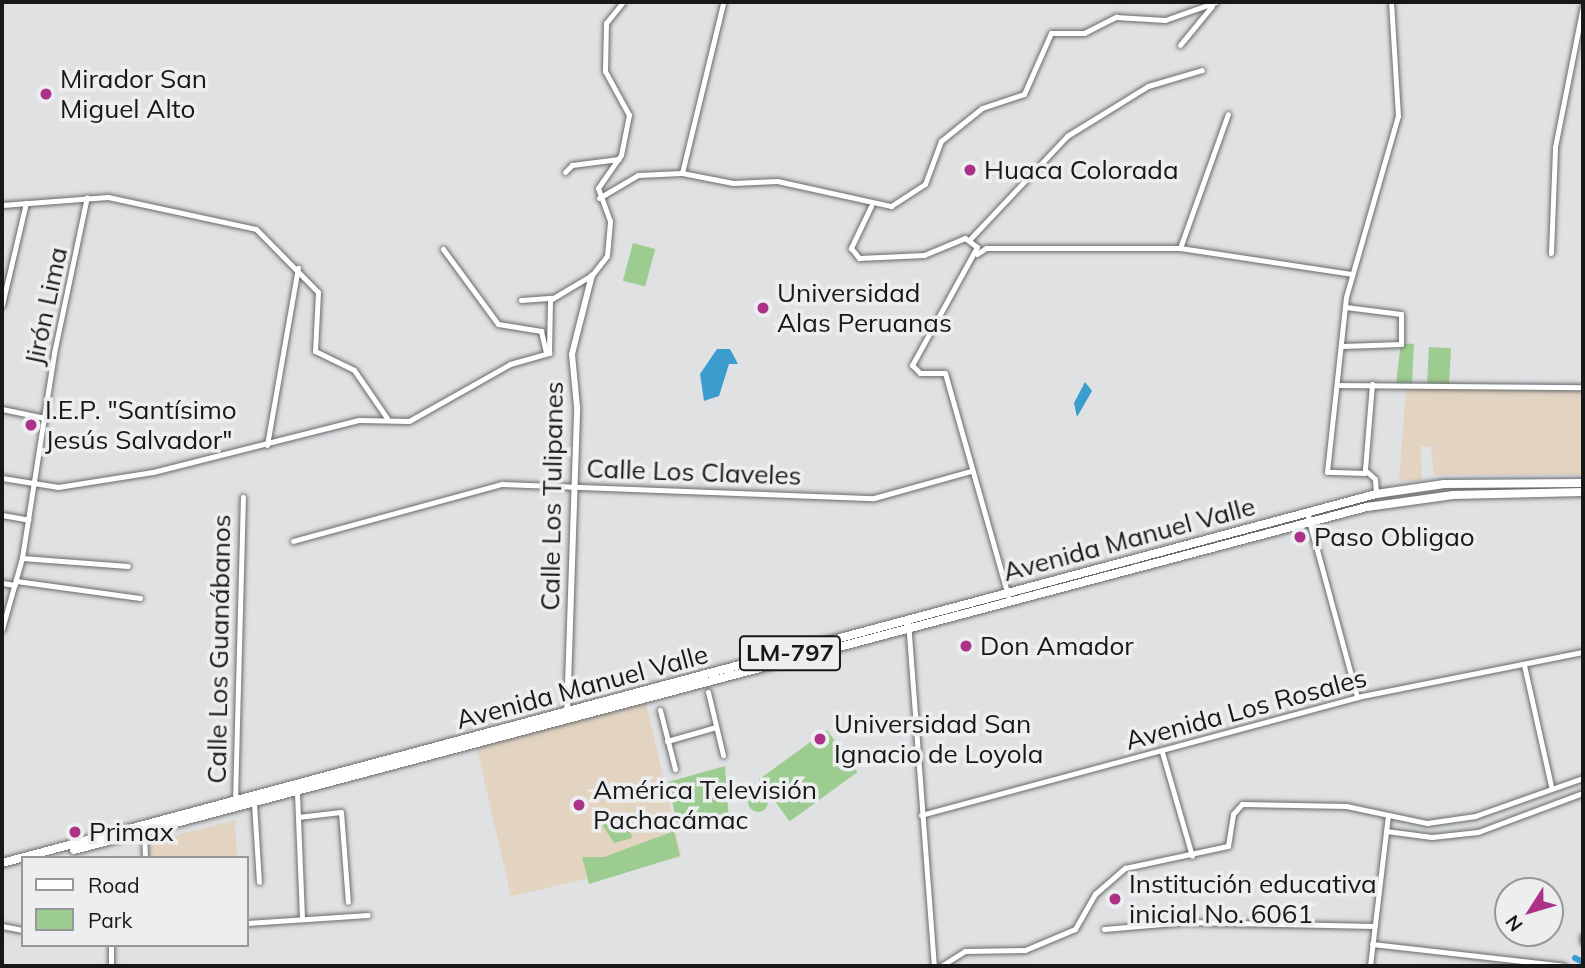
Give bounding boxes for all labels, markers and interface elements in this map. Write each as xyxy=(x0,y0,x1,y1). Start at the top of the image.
place label: Mirador San Miguel Alto xyxy=(60,63,207,124)
marker: Mirador San Miguel Alto xyxy=(38,86,54,102)
place label: Huaca Colorada xyxy=(984,154,1179,186)
marker: Huaca Colorada xyxy=(962,162,978,178)
street label: Jirón Lima xyxy=(18,244,74,368)
place label: Universidad Alas Peruanas xyxy=(777,277,952,338)
marker: Universidad Alas Peruanas xyxy=(755,300,771,316)
street label: Calle Los Tulipanes xyxy=(534,381,570,611)
place label: I.E.P. "Santísimo Jesús Salvador" xyxy=(45,394,237,456)
marker: I.E.P. "Santísimo Jesús Salvador" xyxy=(23,417,39,433)
street label: Calle Los Claveles xyxy=(586,453,802,491)
street label: Avenida Manuel Valle xyxy=(1000,490,1258,588)
street label: Calle Los Guanábanos xyxy=(201,514,237,784)
place label: Paso Obligao xyxy=(1314,521,1475,553)
marker: Paso Obligao xyxy=(1292,529,1308,545)
place label: Don Amador xyxy=(980,630,1134,662)
road number: LM-797 xyxy=(738,632,842,674)
street label: Avenida Manuel Valle xyxy=(453,638,711,736)
marker: Don Amador xyxy=(958,638,974,654)
street label: Avenida Los Rosales xyxy=(1122,662,1370,756)
place label: Universidad San Ignacio de Loyola xyxy=(834,708,1043,770)
marker: Universidad San Ignacio de Loyola xyxy=(812,731,828,747)
place label: América Televisión Pachacámac xyxy=(593,774,817,836)
marker: América Televisión Pachacámac xyxy=(571,797,587,813)
place label: Primax xyxy=(89,816,174,848)
marker: Primax xyxy=(67,824,83,840)
legend xyxy=(21,856,248,947)
place label: Institución educativa inicial No. 6061 xyxy=(1129,868,1377,930)
text: Road xyxy=(88,872,139,898)
north arrow xyxy=(1494,877,1564,947)
marker: Institución educativa inicial No. 6061 xyxy=(1107,891,1123,907)
text: Park xyxy=(88,907,132,933)
text: N xyxy=(1500,910,1528,936)

